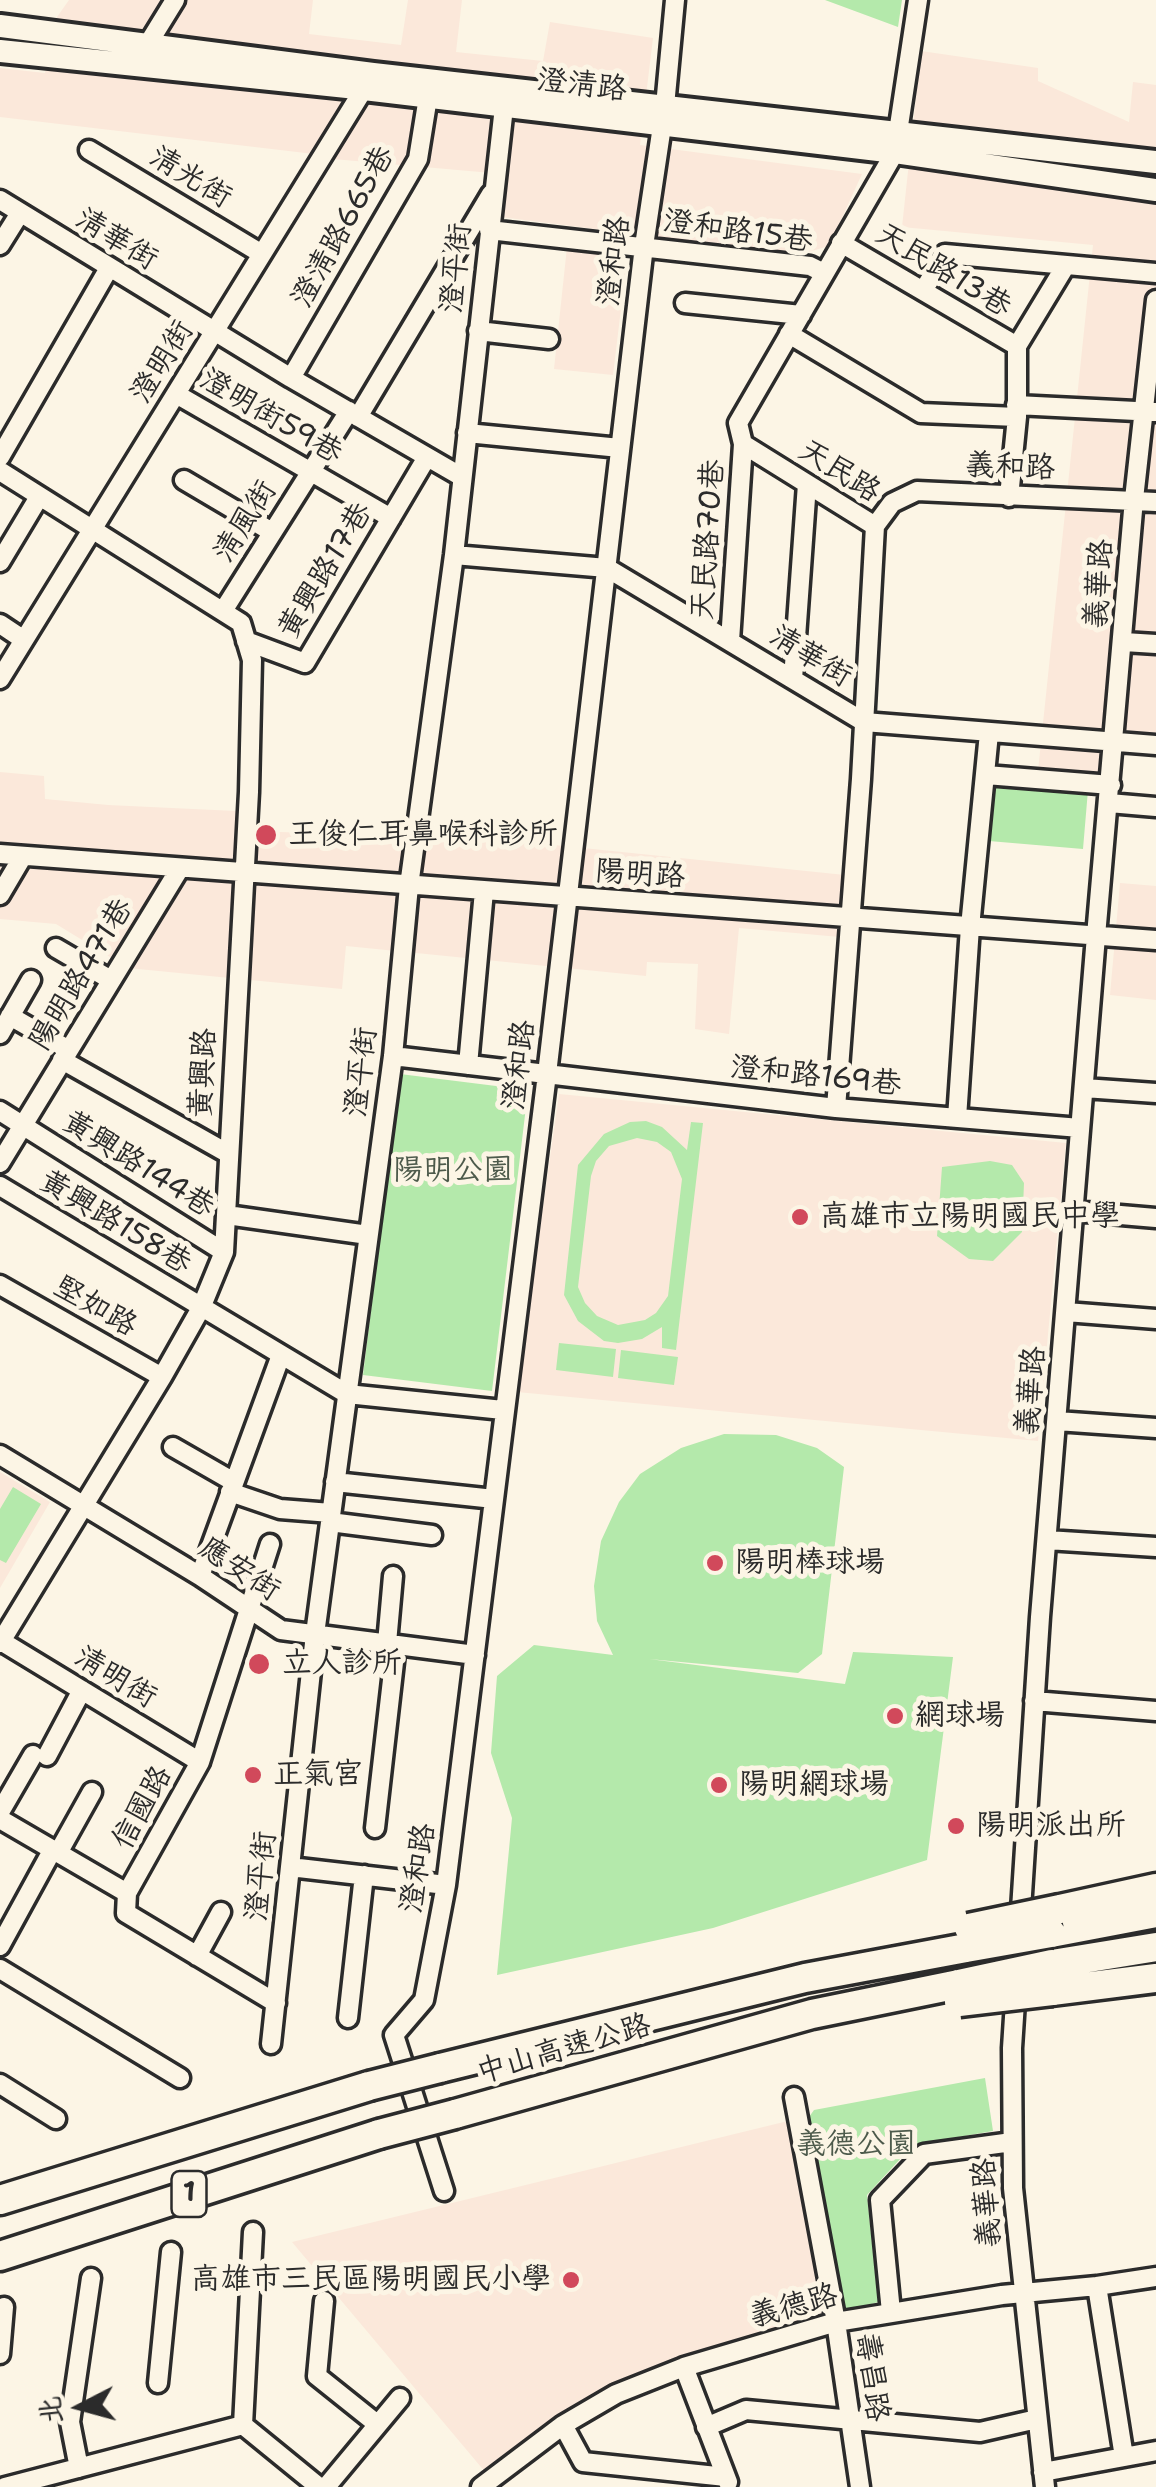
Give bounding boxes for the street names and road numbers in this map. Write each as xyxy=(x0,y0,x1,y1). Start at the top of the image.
street label: 澄清路 xyxy=(535,63,629,109)
street label: 清光街 xyxy=(142,139,238,217)
street label: 澄清路665巷 xyxy=(285,140,403,314)
street label: 清華街 xyxy=(68,201,164,279)
street label: 澄和路15巷 xyxy=(661,204,815,260)
street label: 澄和路 xyxy=(592,214,638,308)
street label: 天民路13巷 xyxy=(869,216,1017,326)
street label: 澄平街 xyxy=(434,221,480,315)
street label: 澄明街 xyxy=(124,314,202,410)
street label: 澄明街59巷 xyxy=(194,362,348,472)
street label: 天民路 xyxy=(791,433,887,511)
street label: 義和路 xyxy=(964,448,1056,488)
street label: 天民路70巷 xyxy=(685,458,733,622)
street label: 清風街 xyxy=(207,474,285,570)
street label: 黃興路17巷 xyxy=(271,497,381,645)
street label: 義華路 xyxy=(1079,538,1121,630)
street label: 清華街 xyxy=(762,618,858,696)
street label: 陽明路 xyxy=(594,854,686,896)
street label: 陽明路471巷 xyxy=(23,892,141,1058)
street label: 澄和路 xyxy=(497,1018,543,1112)
street label: 澄平街 xyxy=(339,1025,385,1119)
street label: 黃興路 xyxy=(184,1027,224,1119)
street label: 澄和路169巷 xyxy=(729,1050,903,1104)
street label: 黃興路144巷 xyxy=(55,1104,221,1226)
street label: 黃興路158巷 xyxy=(33,1164,197,1282)
street label: 堅如路 xyxy=(47,1269,143,1345)
street label: 義華路 xyxy=(1010,1345,1054,1437)
street label: 應安街 xyxy=(191,1530,287,1610)
street label: 清明街 xyxy=(67,1639,163,1717)
street label: 信國路 xyxy=(105,1760,181,1856)
street label: 澄和路 xyxy=(394,1821,444,1915)
street label: 澄平街 xyxy=(239,1829,285,1923)
street label: 中山高速公路 xyxy=(473,2008,655,2092)
street label: 義華路 xyxy=(967,2157,1009,2249)
road number: 1 xyxy=(172,2171,206,2217)
street label: 義德路 xyxy=(746,2278,842,2336)
street label: 壽昌路 xyxy=(847,2330,895,2424)

